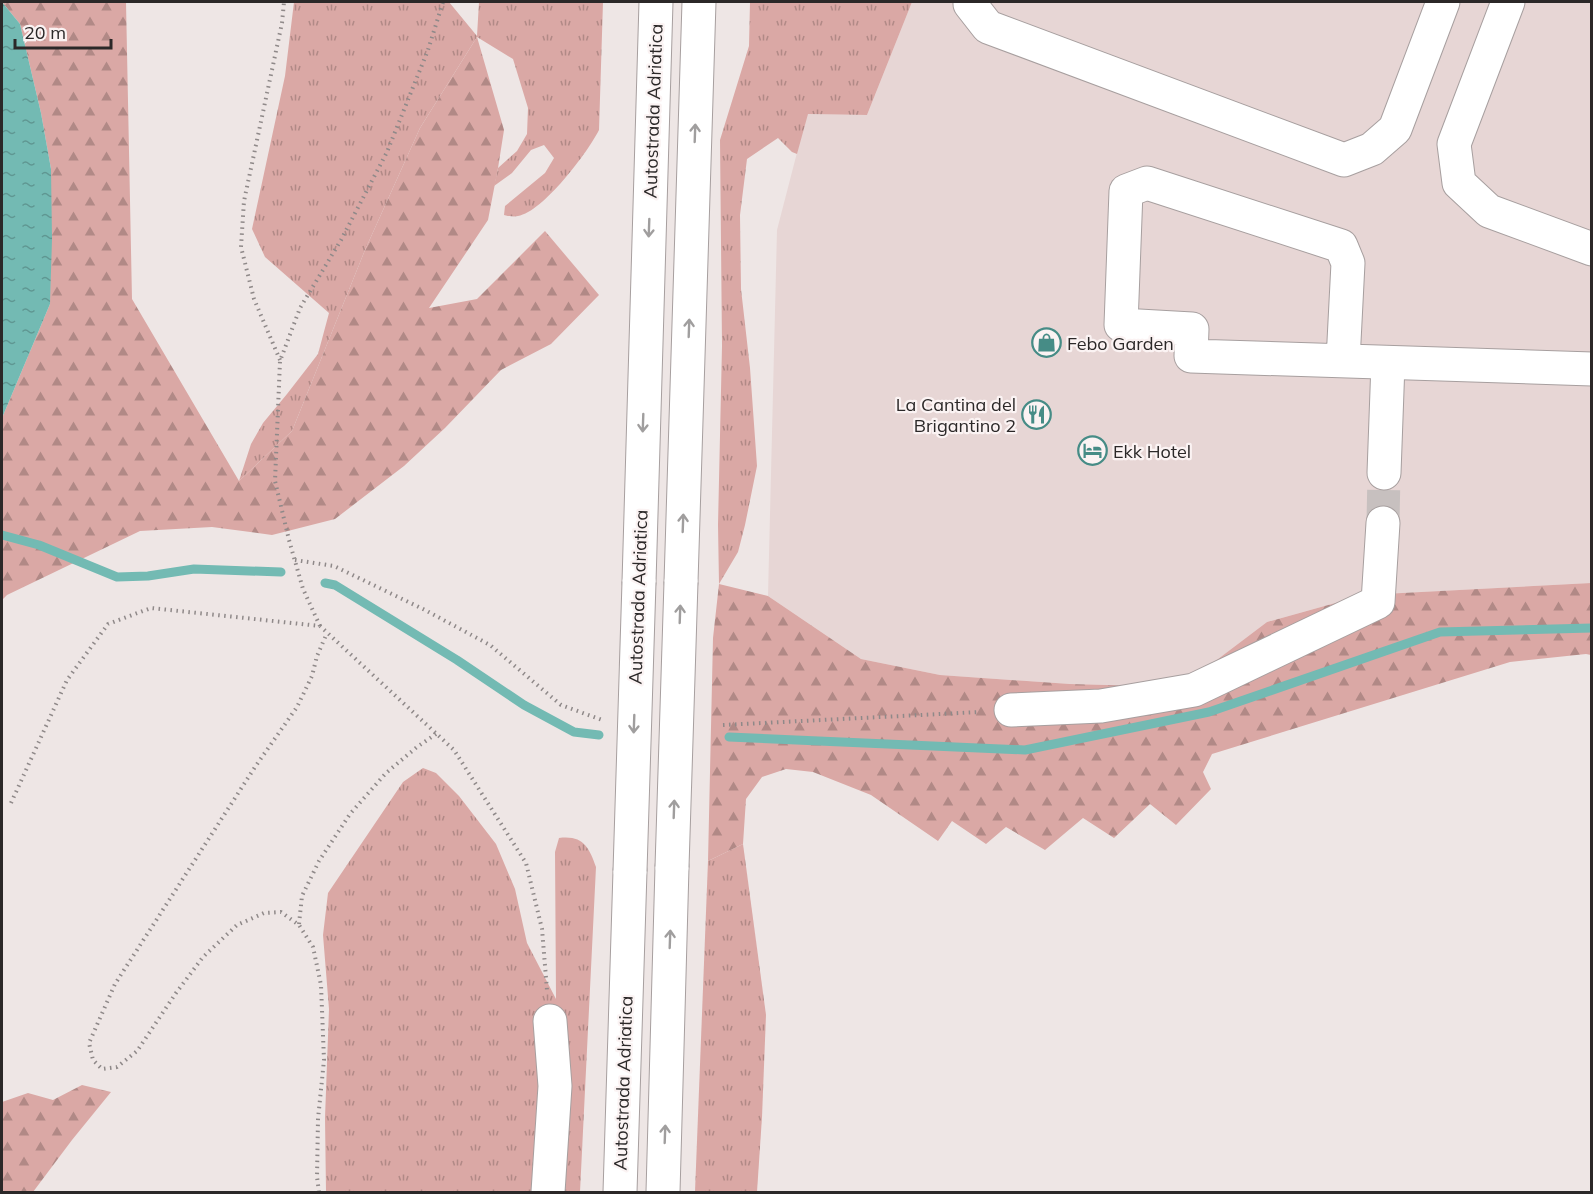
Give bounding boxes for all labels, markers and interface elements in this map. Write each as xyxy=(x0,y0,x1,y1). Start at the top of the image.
scale bar xyxy=(15,12,111,50)
text: 20 m xyxy=(24,21,66,44)
street label: Autostrada Adriatica xyxy=(638,23,668,199)
one-way arrow xyxy=(689,124,701,144)
one-way arrow xyxy=(644,217,655,237)
one-way arrow xyxy=(683,319,694,339)
shop icon: Febo Garden xyxy=(1030,327,1062,359)
place label: Febo Garden xyxy=(1067,332,1174,355)
place label: La Cantina del Brigantino 2 xyxy=(896,393,1016,437)
restaurant icon: La Cantina del Brigantino 2 xyxy=(1021,398,1053,430)
one-way arrow xyxy=(638,412,649,432)
hotel icon: Ekk Hotel xyxy=(1076,435,1108,467)
place label: Ekk Hotel xyxy=(1113,440,1191,463)
street label: Autostrada Adriatica xyxy=(623,509,653,685)
one-way arrow xyxy=(677,514,688,534)
one-way arrow xyxy=(674,604,686,624)
one-way arrow xyxy=(629,714,640,734)
one-way arrow xyxy=(668,799,680,819)
one-way arrow xyxy=(665,930,676,950)
street label: Autostrada Adriatica xyxy=(608,995,638,1171)
one-way arrow xyxy=(659,1125,671,1145)

